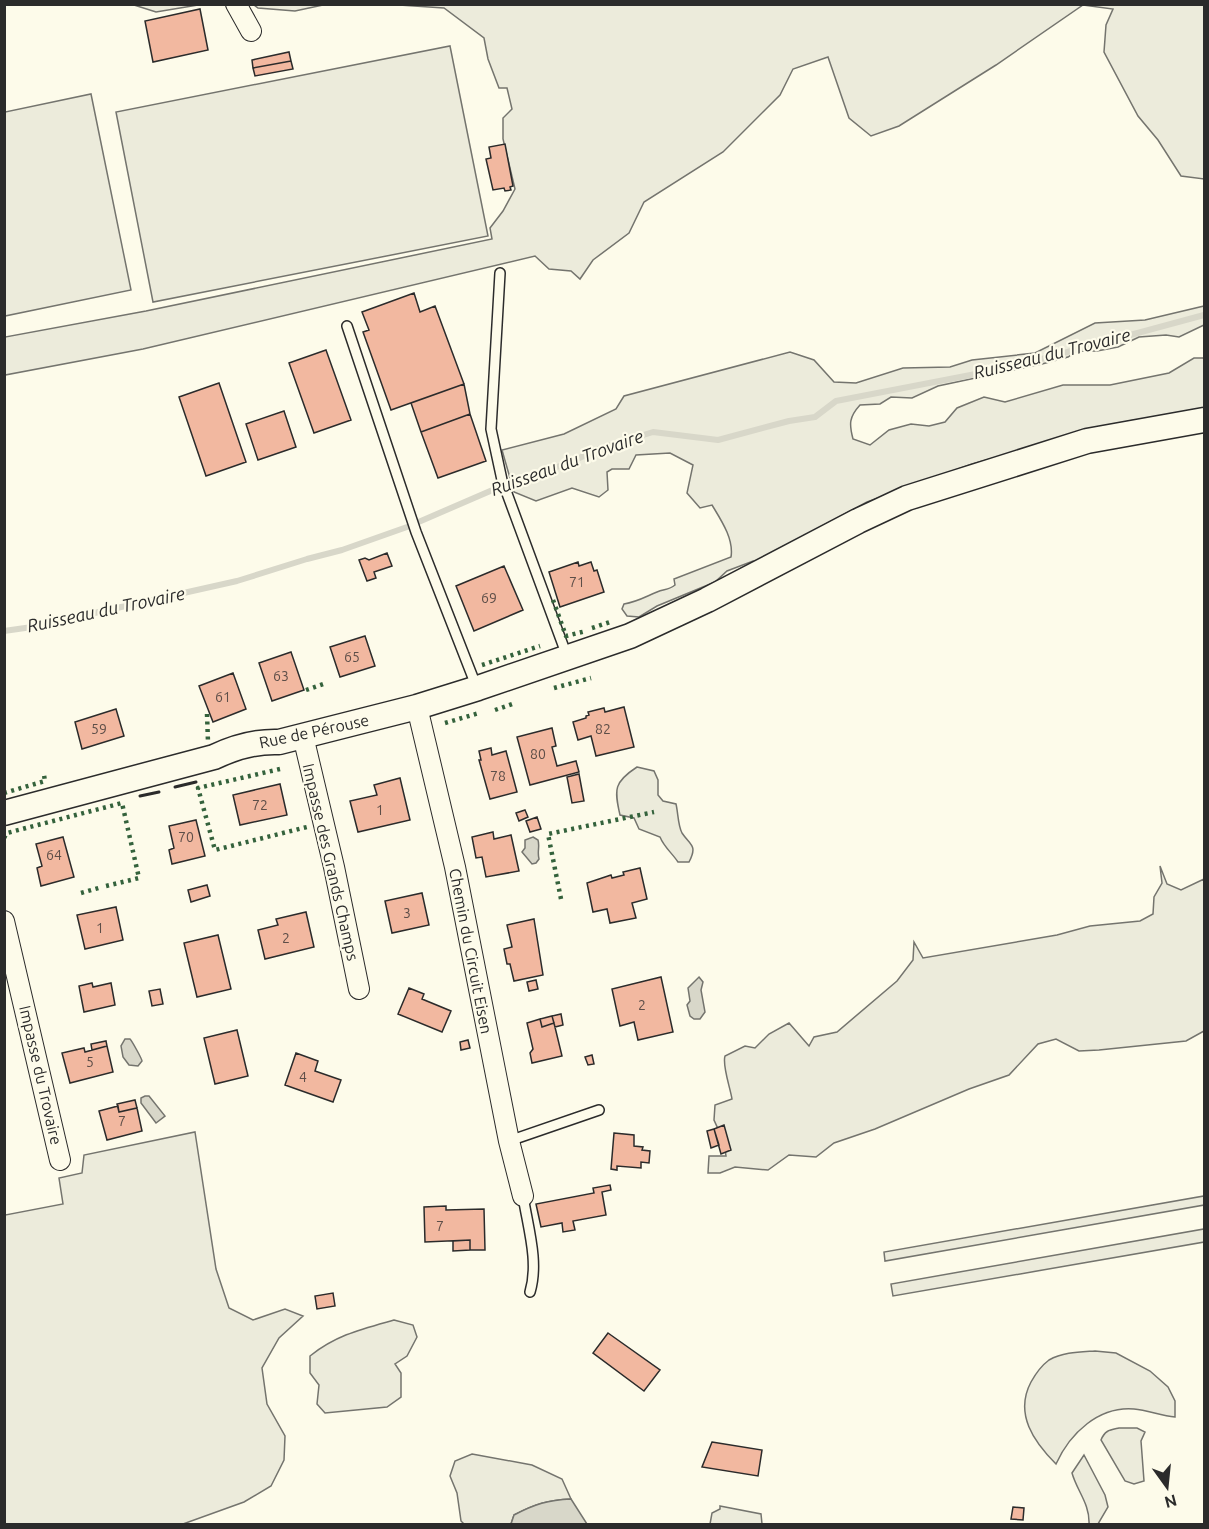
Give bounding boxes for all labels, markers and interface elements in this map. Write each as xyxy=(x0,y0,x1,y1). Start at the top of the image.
water label: Ruisseau du Trovaire xyxy=(971,324,1132,382)
water label: Ruisseau du Trovaire xyxy=(488,425,646,499)
house number: 71 xyxy=(569,574,585,590)
water label: Ruisseau du Trovaire xyxy=(25,583,187,636)
house number: 69 xyxy=(481,590,497,606)
house number: 65 xyxy=(344,649,360,665)
house number: 63 xyxy=(273,668,289,684)
house number: 61 xyxy=(215,689,231,705)
street label: Rue de Pérouse xyxy=(257,711,371,751)
house number: 59 xyxy=(91,721,107,737)
house number: 82 xyxy=(595,721,611,737)
house number: 80 xyxy=(530,746,546,762)
street label: Impasse des Grands Champs xyxy=(300,762,362,962)
house number: 78 xyxy=(490,768,506,784)
house number: 72 xyxy=(252,797,268,813)
house number: 1 xyxy=(376,802,384,818)
house number: 70 xyxy=(178,829,194,845)
house number: 64 xyxy=(46,847,62,863)
street label: Chemin du Circuit Eisen xyxy=(446,867,496,1035)
house number: 3 xyxy=(403,905,411,921)
house number: 1 xyxy=(96,920,104,936)
house number: 2 xyxy=(282,930,290,946)
house number: 2 xyxy=(638,997,646,1013)
street label: Impasse du Trovaire xyxy=(16,1004,66,1146)
house number: 5 xyxy=(86,1054,94,1070)
house number: 4 xyxy=(299,1069,307,1085)
house number: 7 xyxy=(118,1113,126,1129)
house number: 7 xyxy=(436,1218,444,1234)
north arrow xyxy=(1137,1457,1197,1517)
text: N xyxy=(1163,1491,1179,1512)

